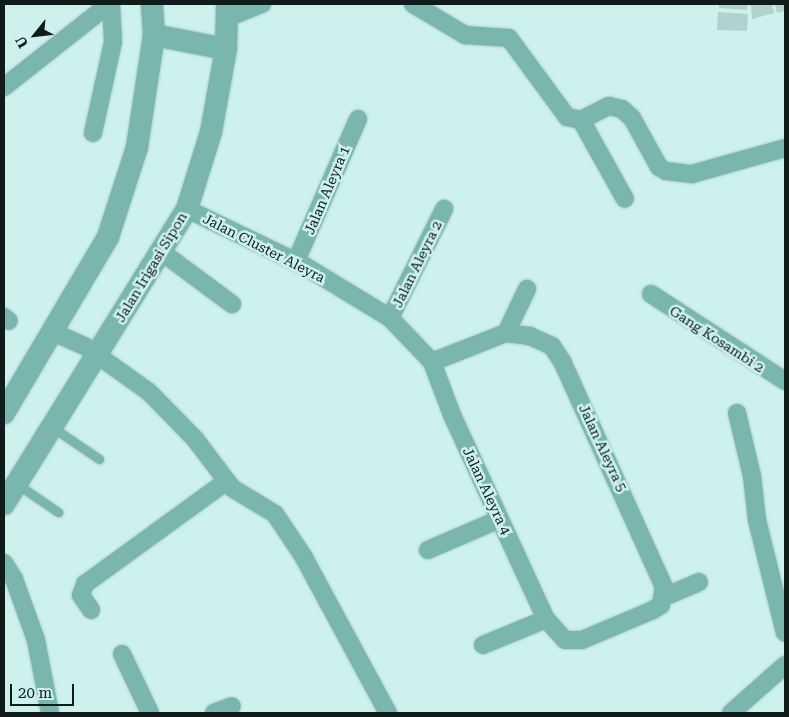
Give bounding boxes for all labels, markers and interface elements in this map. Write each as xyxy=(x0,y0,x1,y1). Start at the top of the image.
north arrow xyxy=(10,10,60,60)
text: U xyxy=(12,34,31,51)
street label: Jalan Aleyra 1 xyxy=(301,143,353,237)
street label: Jalan Irigasi Sipon xyxy=(112,209,190,325)
street label: Jalan Cluster Aleyra xyxy=(200,210,328,286)
street label: Jalan Aleyra 2 xyxy=(389,218,445,310)
street label: Gang Kosambi 2 xyxy=(667,302,767,376)
street label: Jalan Aleyra 5 xyxy=(575,402,631,494)
street label: Jalan Aleyra 4 xyxy=(459,445,515,537)
scale bar xyxy=(12,674,76,706)
text: 20 m xyxy=(18,684,52,702)

